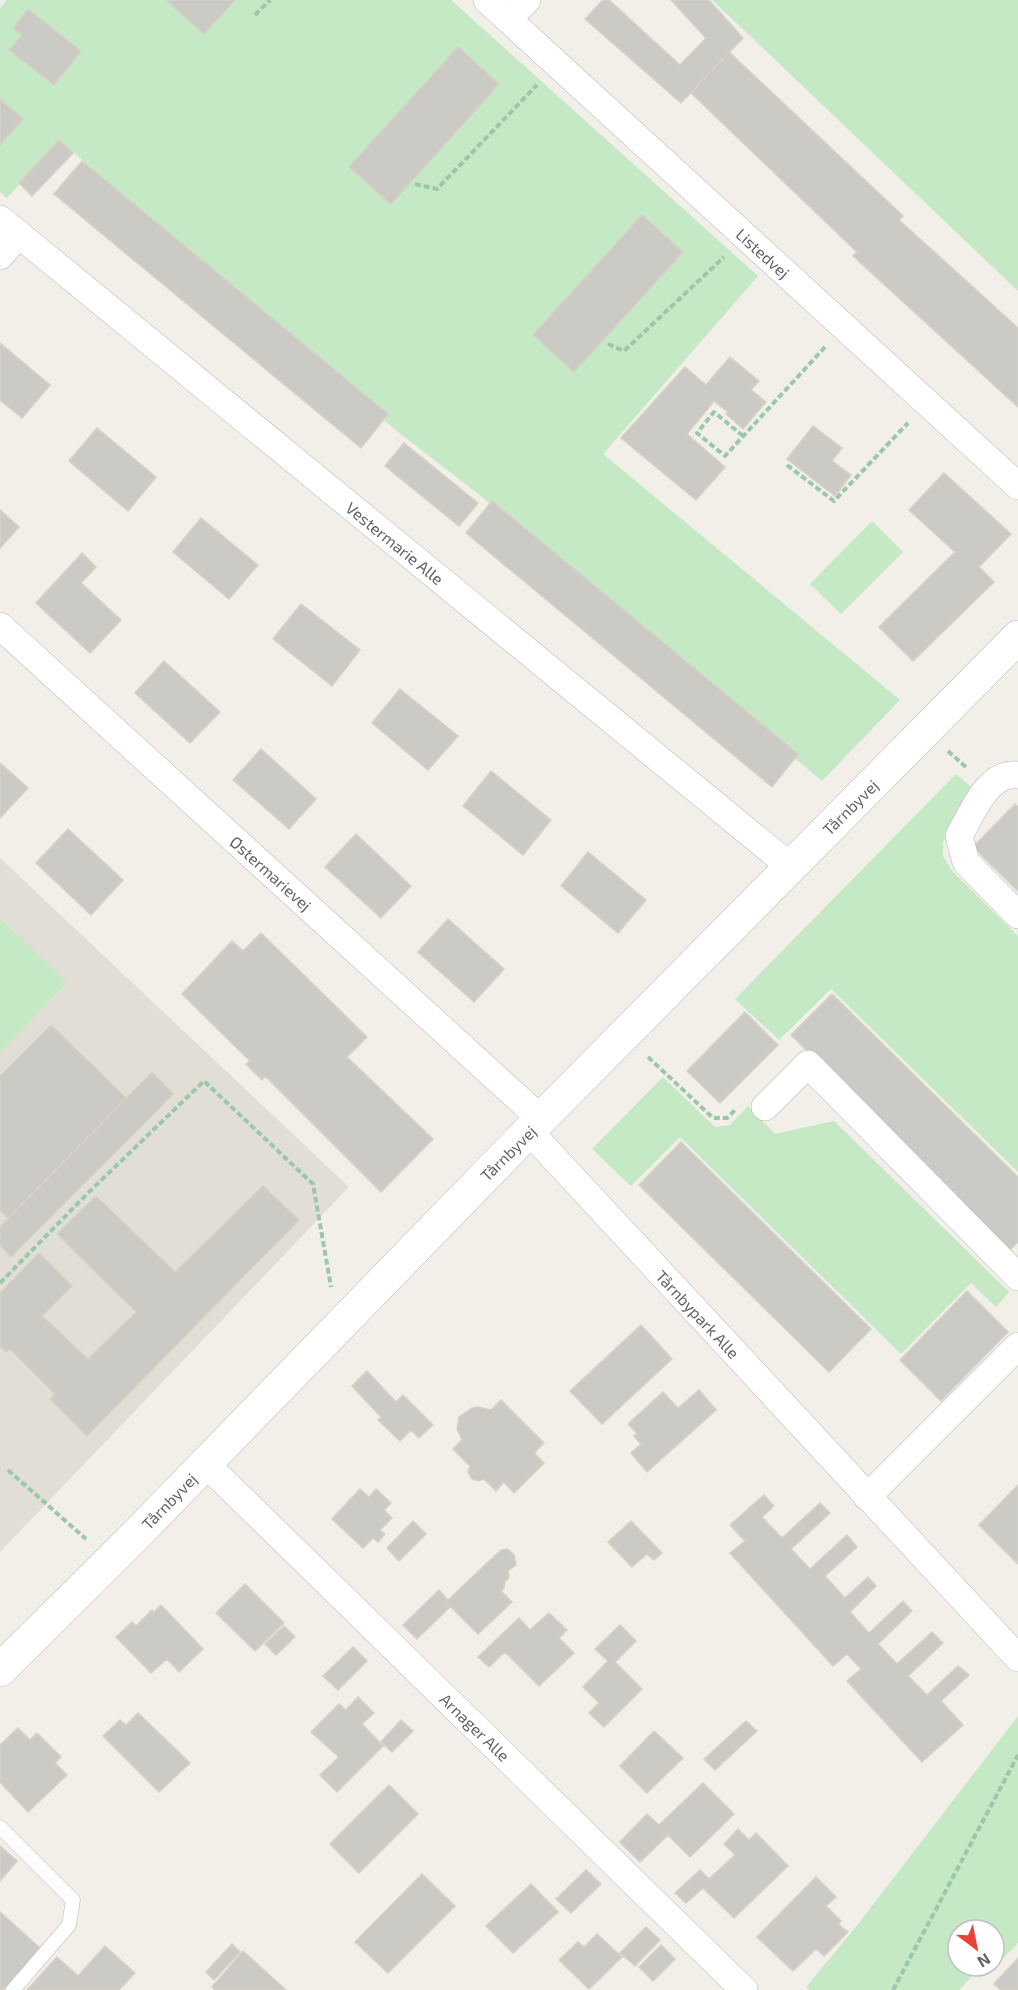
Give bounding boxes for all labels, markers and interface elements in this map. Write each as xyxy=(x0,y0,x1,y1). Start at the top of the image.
street label: Listedvej xyxy=(732,224,794,283)
street label: Vestermarie Alle xyxy=(342,498,448,588)
street label: Tårnbyvej xyxy=(818,775,882,839)
street label: Østermarievej xyxy=(226,832,315,915)
street label: Tårnbyvej xyxy=(476,1121,540,1185)
street label: Tårnbypark Alle xyxy=(652,1266,744,1362)
street label: Tårnbyvej xyxy=(138,1469,201,1534)
street label: Arnager Alle xyxy=(436,1689,514,1765)
north arrow xyxy=(946,1918,1006,1978)
text: N xyxy=(974,1950,994,1972)

